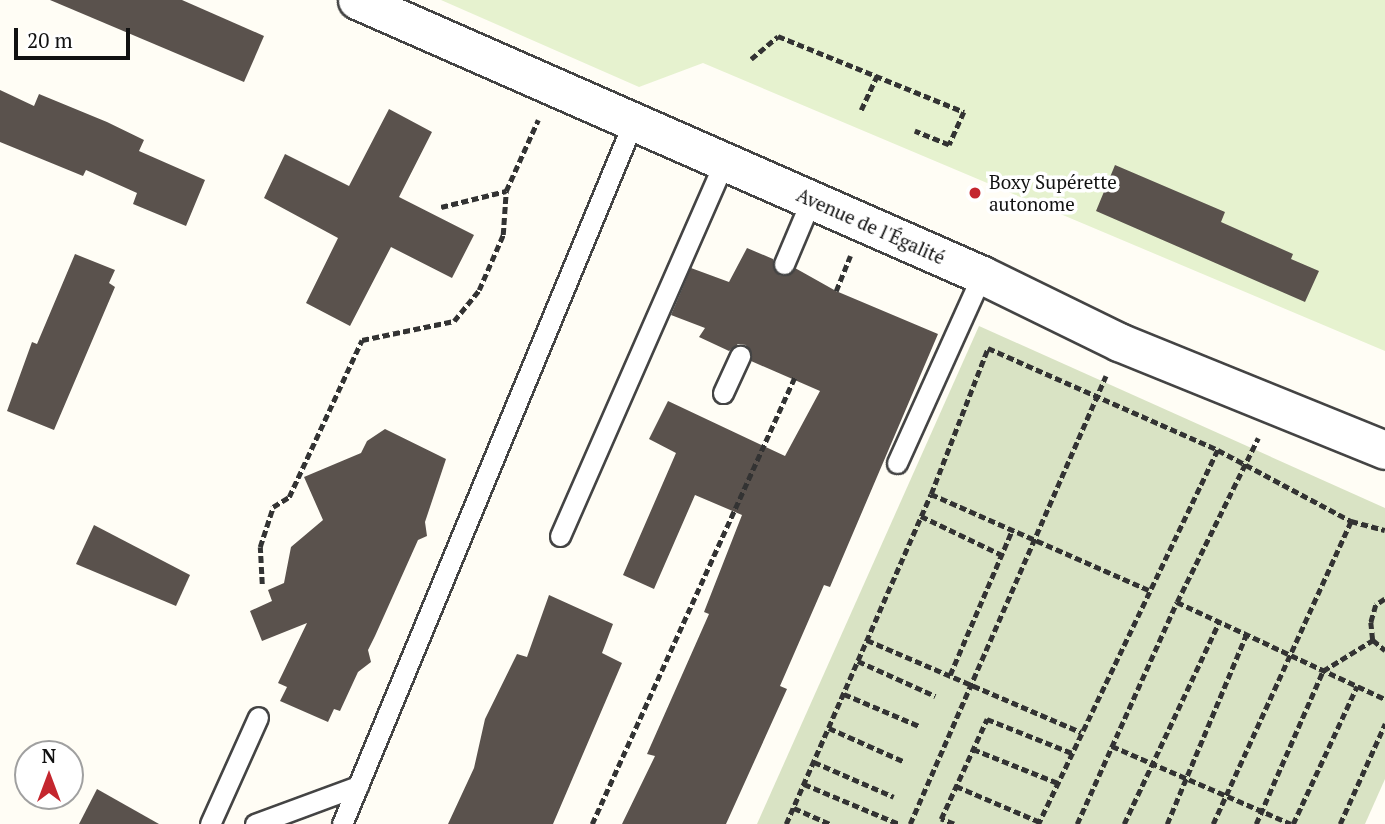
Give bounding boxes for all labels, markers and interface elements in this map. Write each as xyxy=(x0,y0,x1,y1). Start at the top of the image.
scale bar xyxy=(18,14,133,58)
text: 20 m xyxy=(27,26,73,54)
place label: Boxy Supérette autonome xyxy=(989,171,1117,215)
street label: Avenue de l'Égalité xyxy=(793,183,949,269)
marker: Boxy Supérette autonome xyxy=(967,185,983,201)
north arrow xyxy=(14,740,84,810)
text: N xyxy=(42,743,56,768)

